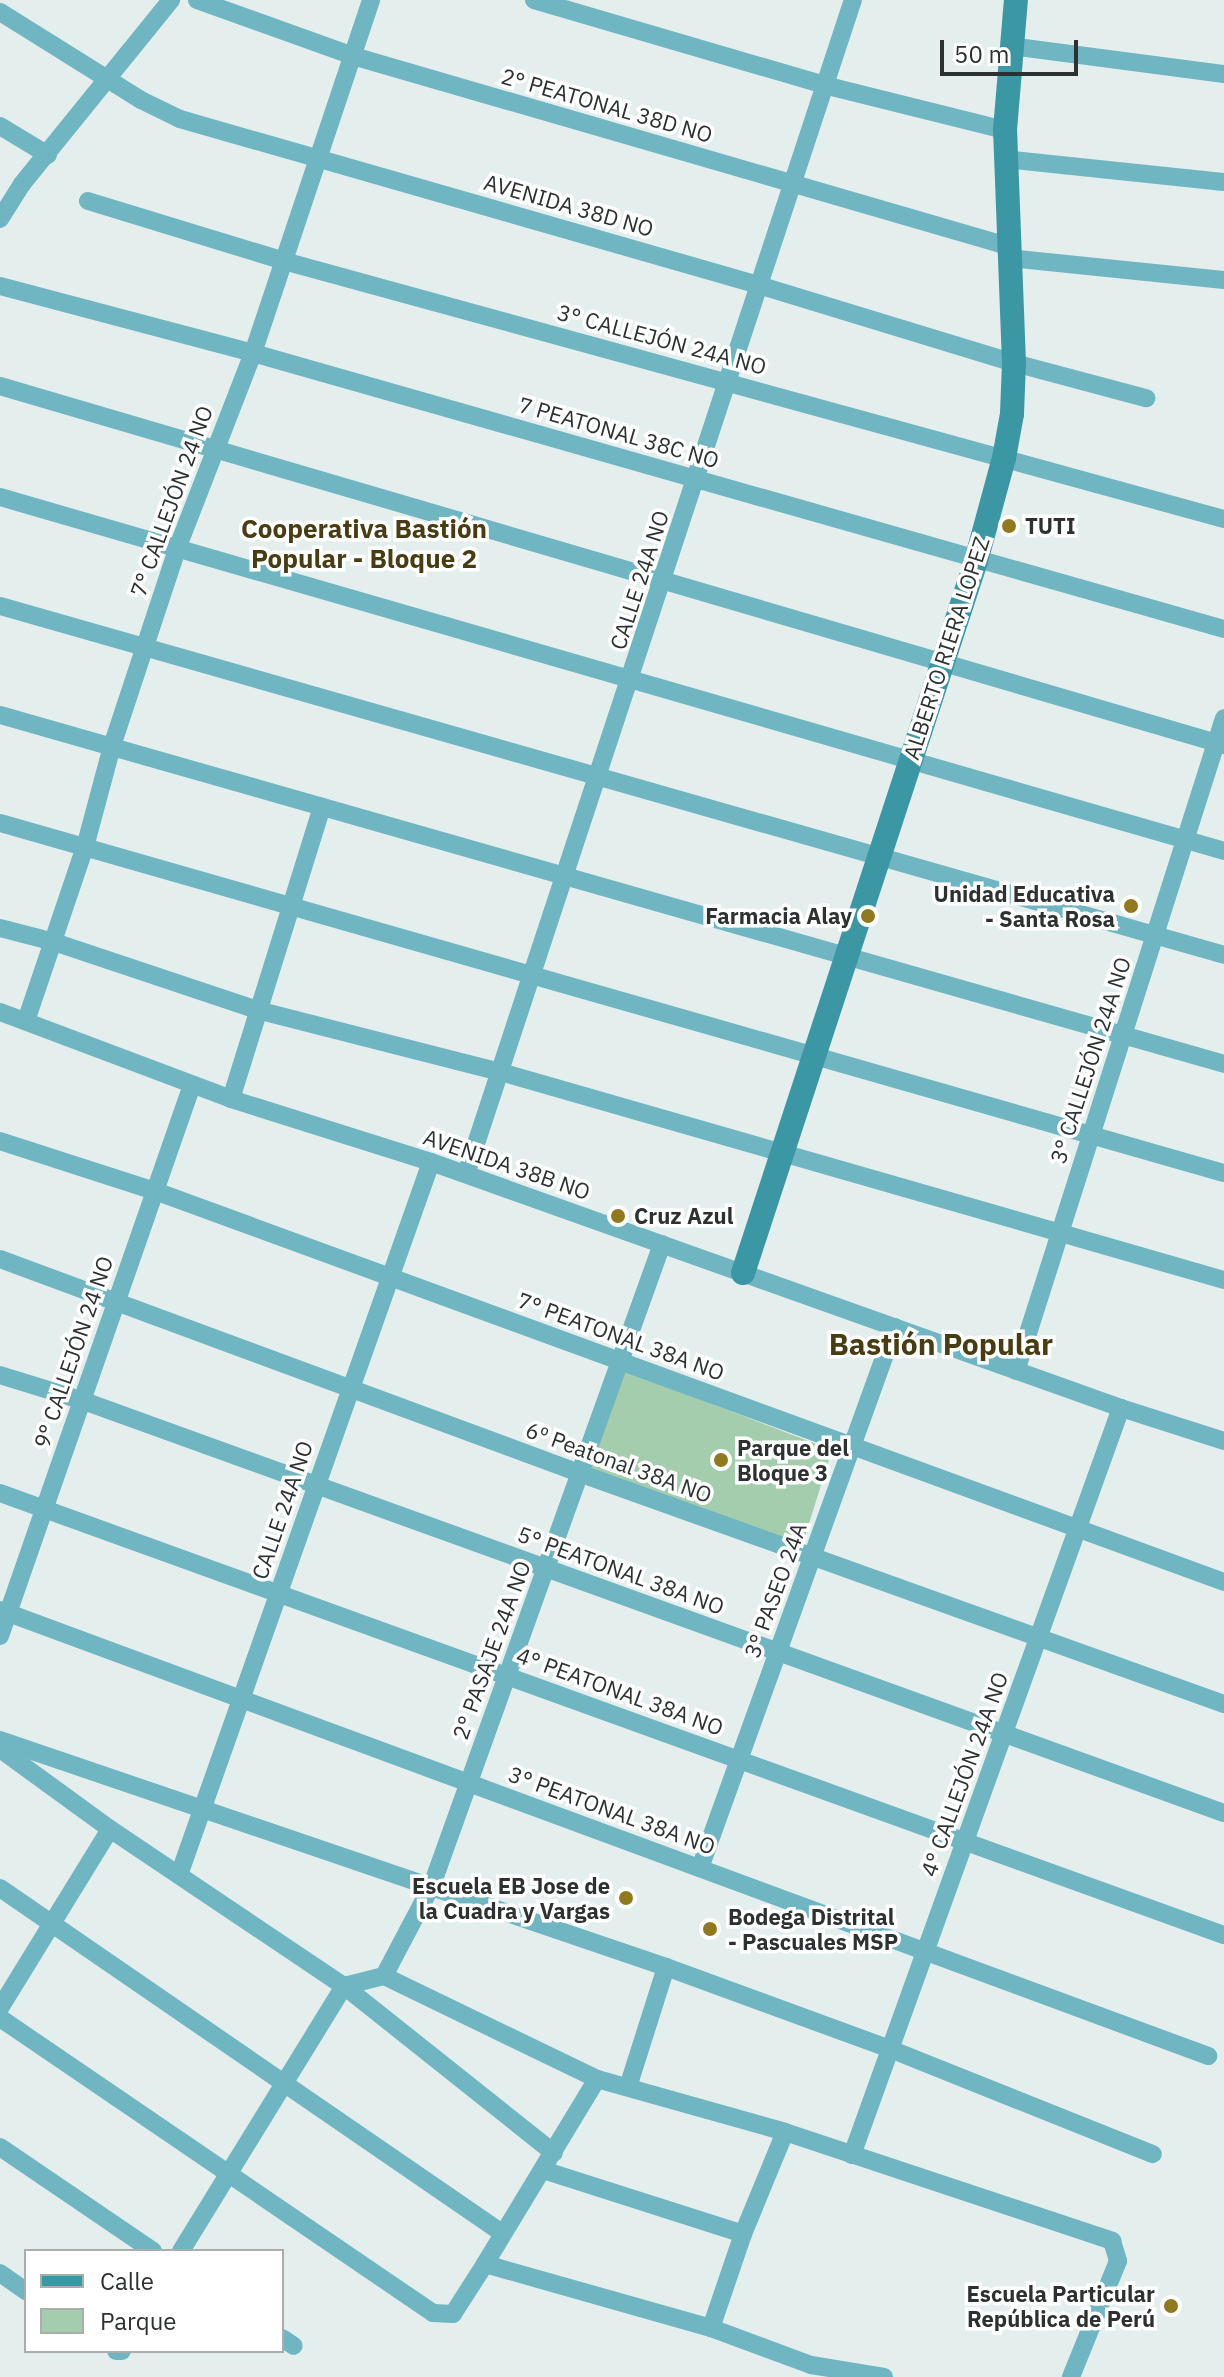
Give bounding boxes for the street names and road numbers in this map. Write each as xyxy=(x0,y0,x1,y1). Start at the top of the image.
street label: 2° PEATONAL 38D NO xyxy=(498,62,716,148)
street label: AVENIDA 38D NO xyxy=(481,168,657,242)
street label: 3° CALLEJÓN 24A NO xyxy=(555,298,769,380)
street label: 7 PEATONAL 38C NO xyxy=(516,391,722,473)
street label: 7° CALLEJÓN 24 NO xyxy=(124,402,218,600)
street label: CALLE 24A NO xyxy=(604,507,674,653)
street label: ALBERTO RIERA LOPEZ xyxy=(897,533,995,763)
street label: 3° CALLEJÓN 24A NO xyxy=(1044,954,1136,1166)
street label: AVENIDA 38B NO xyxy=(420,1123,594,1205)
street label: 9° CALLEJÓN 24 NO xyxy=(28,1253,118,1451)
street label: 7° PEATONAL 38A NO xyxy=(514,1286,728,1386)
street label: 6º Peatonal 38A NO xyxy=(522,1416,716,1508)
street label: CALLE 24A NO xyxy=(246,1437,318,1583)
street label: 3° PASEO 24A xyxy=(738,1519,812,1661)
street label: 5° PEATONAL 38A NO xyxy=(514,1520,728,1620)
street label: 2° PASAJE 24A NO xyxy=(446,1557,536,1743)
street label: 4° PEATONAL 38A NO xyxy=(513,1641,727,1741)
street label: 4° CALLEJÓN 24A NO xyxy=(915,1668,1013,1880)
street label: 3° PEATONAL 38A NO xyxy=(505,1760,719,1860)

